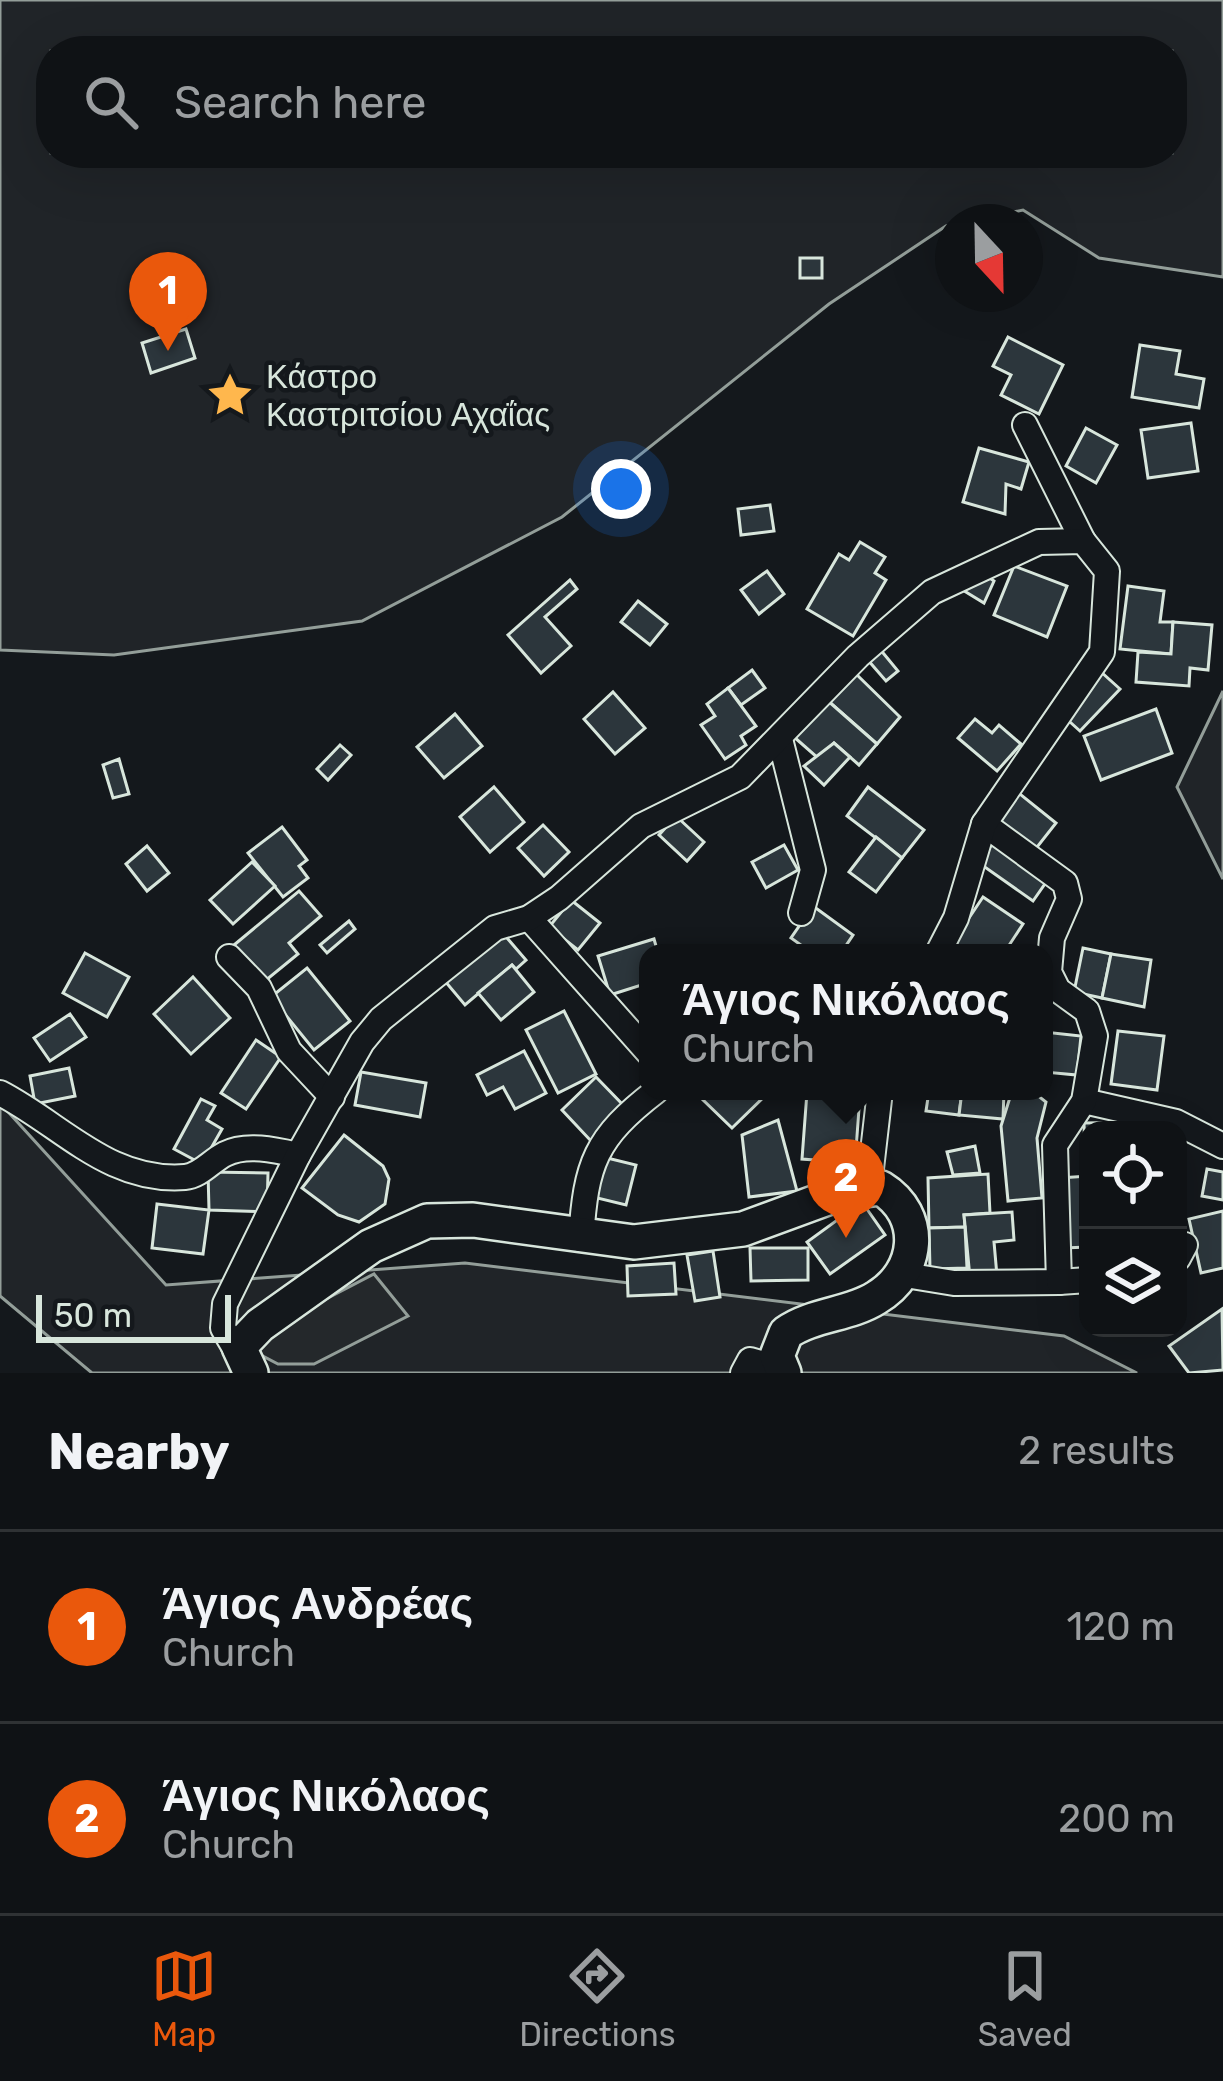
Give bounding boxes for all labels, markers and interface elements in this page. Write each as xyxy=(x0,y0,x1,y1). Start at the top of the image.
search box xyxy=(36,36,1187,168)
icon: search xyxy=(78,69,144,135)
text: Search here xyxy=(174,76,426,129)
north arrow xyxy=(935,204,1043,312)
pin: 1 xyxy=(129,252,207,351)
place label: Κάστρο Καστριτσίου Αχαΐας xyxy=(266,357,550,434)
place icon: Κάστρο Καστριτσίου Αχαΐας xyxy=(205,370,255,420)
your location xyxy=(591,459,651,519)
popup xyxy=(639,944,1053,1100)
text: Άγιος Νικόλαος xyxy=(682,973,1010,1026)
text: Church xyxy=(682,1026,815,1072)
map controls xyxy=(1079,1121,1187,1337)
button: locate xyxy=(1079,1121,1187,1229)
pin: 2 xyxy=(807,1139,885,1238)
button: layers xyxy=(1079,1229,1187,1337)
scale bar xyxy=(36,1289,231,1342)
text: 50 m xyxy=(54,1296,132,1335)
text: Nearby xyxy=(48,1421,230,1482)
text: 2 results xyxy=(1018,1428,1175,1474)
text: Άγιος Ανδρέας xyxy=(162,1577,473,1630)
text: 1 xyxy=(77,1604,97,1650)
text: 120 m xyxy=(1066,1604,1175,1650)
text: Church xyxy=(162,1630,295,1676)
text: Άγιος Νικόλαος xyxy=(162,1769,490,1822)
text: 2 xyxy=(74,1796,100,1842)
text: 200 m xyxy=(1058,1796,1175,1842)
text: Church xyxy=(162,1822,295,1868)
tab: Map xyxy=(151,1943,217,2054)
tab: Directions xyxy=(519,1943,676,2054)
tab: Saved xyxy=(978,1943,1072,2054)

